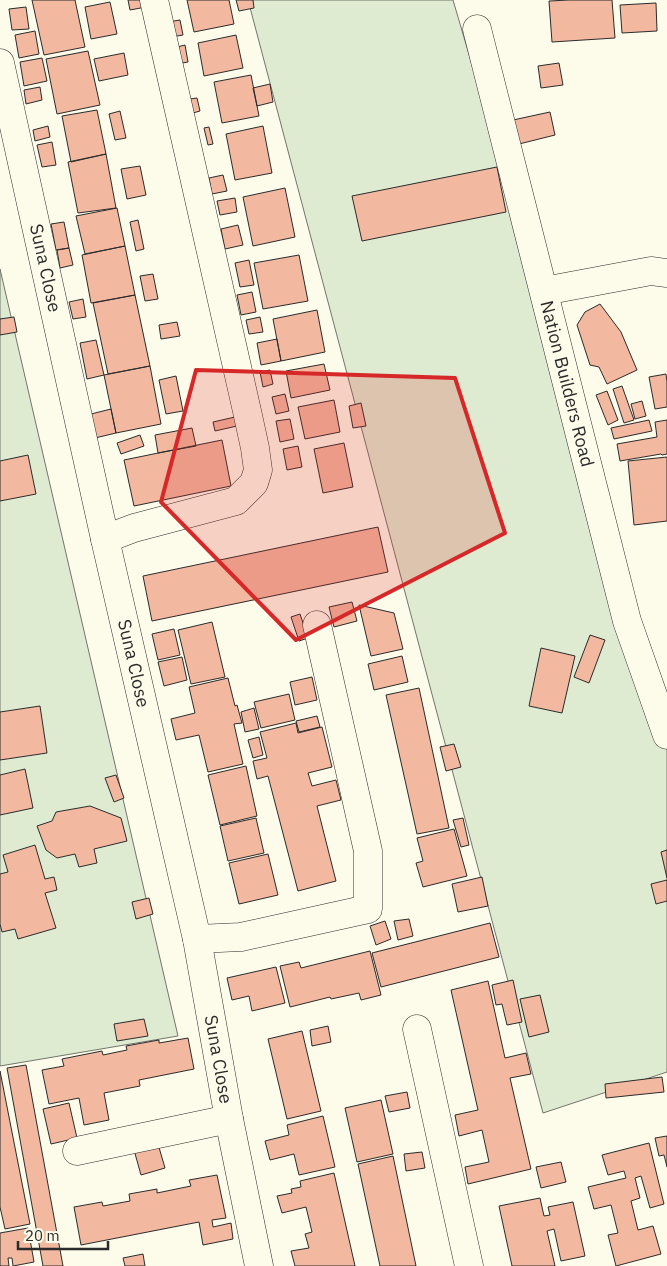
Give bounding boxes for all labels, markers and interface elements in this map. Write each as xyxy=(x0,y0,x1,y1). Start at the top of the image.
street label: Suna Close xyxy=(25,222,67,314)
street label: Nation Builders Road xyxy=(535,298,599,469)
street label: Suna Close xyxy=(113,617,155,710)
street label: Suna Close xyxy=(200,1013,238,1105)
scale bar xyxy=(18,1218,108,1250)
text: 20 m xyxy=(25,1226,60,1245)

